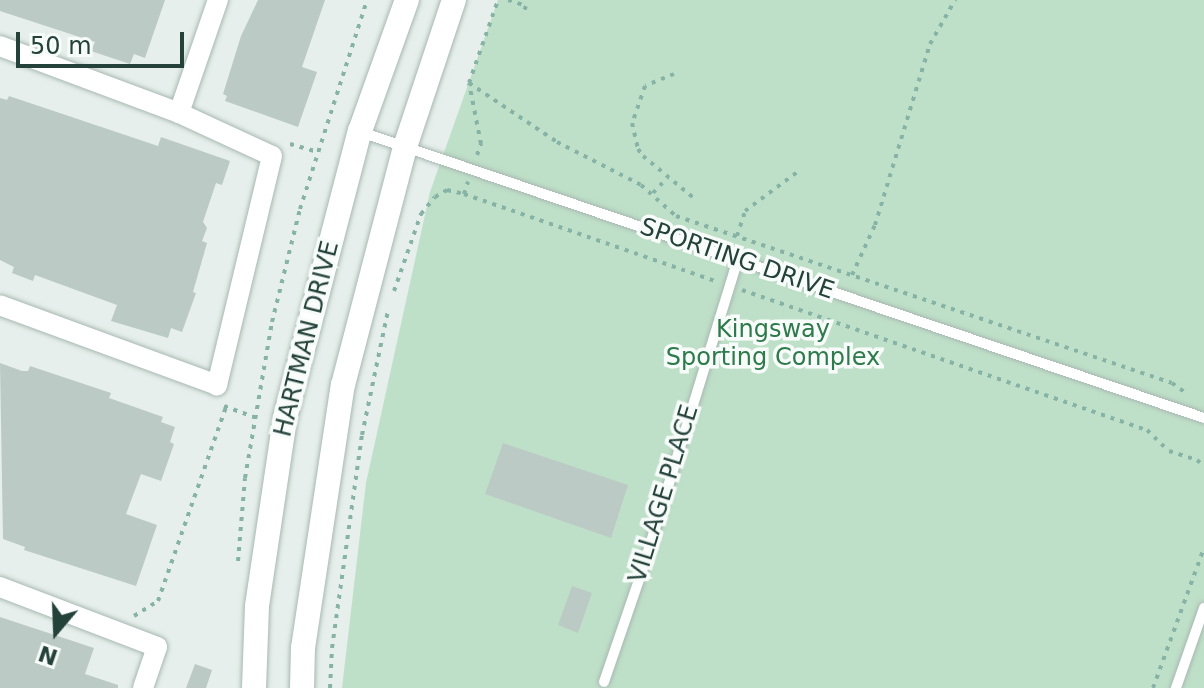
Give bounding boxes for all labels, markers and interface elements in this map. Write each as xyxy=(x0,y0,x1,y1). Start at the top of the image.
scale bar xyxy=(20,16,188,66)
text: 50 m xyxy=(30,32,92,60)
street label: SPORTING DRIVE xyxy=(636,212,838,306)
street label: HARTMAN DRIVE xyxy=(269,238,345,440)
park label: Kingsway Sporting Complex xyxy=(666,316,880,372)
street label: VILLAGE PLACE xyxy=(623,402,705,586)
north arrow xyxy=(16,592,96,672)
text: N xyxy=(35,640,61,670)

